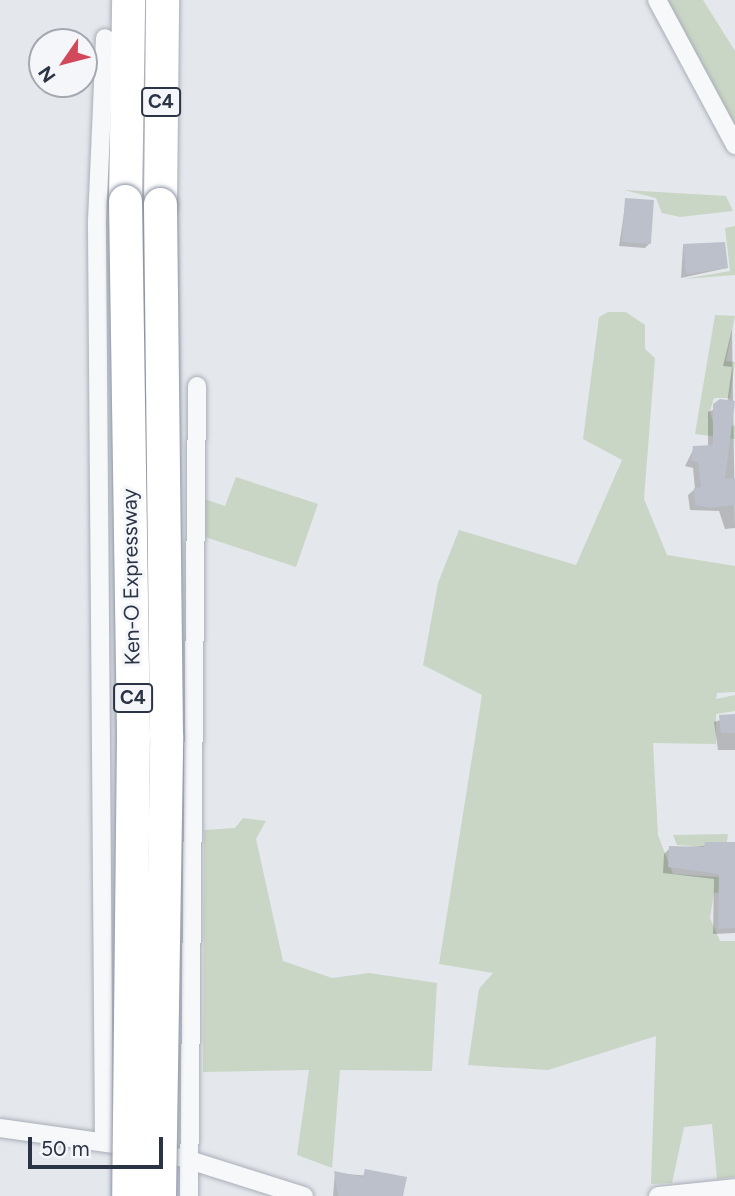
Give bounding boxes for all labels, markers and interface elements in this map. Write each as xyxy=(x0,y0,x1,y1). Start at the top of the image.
north arrow xyxy=(28,28,98,98)
text: N xyxy=(33,62,61,87)
road number: C4 xyxy=(140,86,182,118)
street label: Ken-O Expressway xyxy=(117,488,145,666)
road number: C4 xyxy=(112,682,154,713)
scale bar xyxy=(32,1122,166,1166)
text: 50 m xyxy=(41,1136,90,1161)

